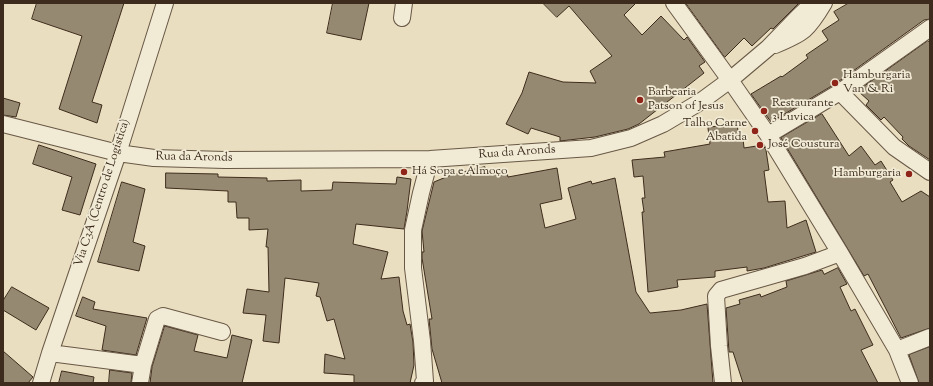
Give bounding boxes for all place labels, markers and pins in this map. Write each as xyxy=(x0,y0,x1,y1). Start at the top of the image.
place label: Hamburgaria Van & Ri xyxy=(843,69,910,97)
marker: Hamburgaria Van & Ri xyxy=(830,78,840,88)
place label: Barbearia Patson of Jesus xyxy=(648,86,724,114)
marker: Barbearia Patson of Jesus xyxy=(635,95,645,105)
place label: Restaurante 3 Luvica xyxy=(772,97,834,125)
marker: Restaurante 3 Luvica xyxy=(759,106,769,116)
place label: Talho Carne Abatida xyxy=(683,117,747,145)
marker: Talho Carne Abatida xyxy=(750,126,760,136)
place label: José Coustura xyxy=(768,138,839,152)
marker: José Coustura xyxy=(755,140,765,150)
place label: Há Sopa e Almoço xyxy=(412,165,508,179)
marker: Há Sopa e Almoço xyxy=(399,167,409,177)
place label: Hamburgaria xyxy=(834,167,901,181)
marker: Hamburgaria xyxy=(904,169,914,179)

